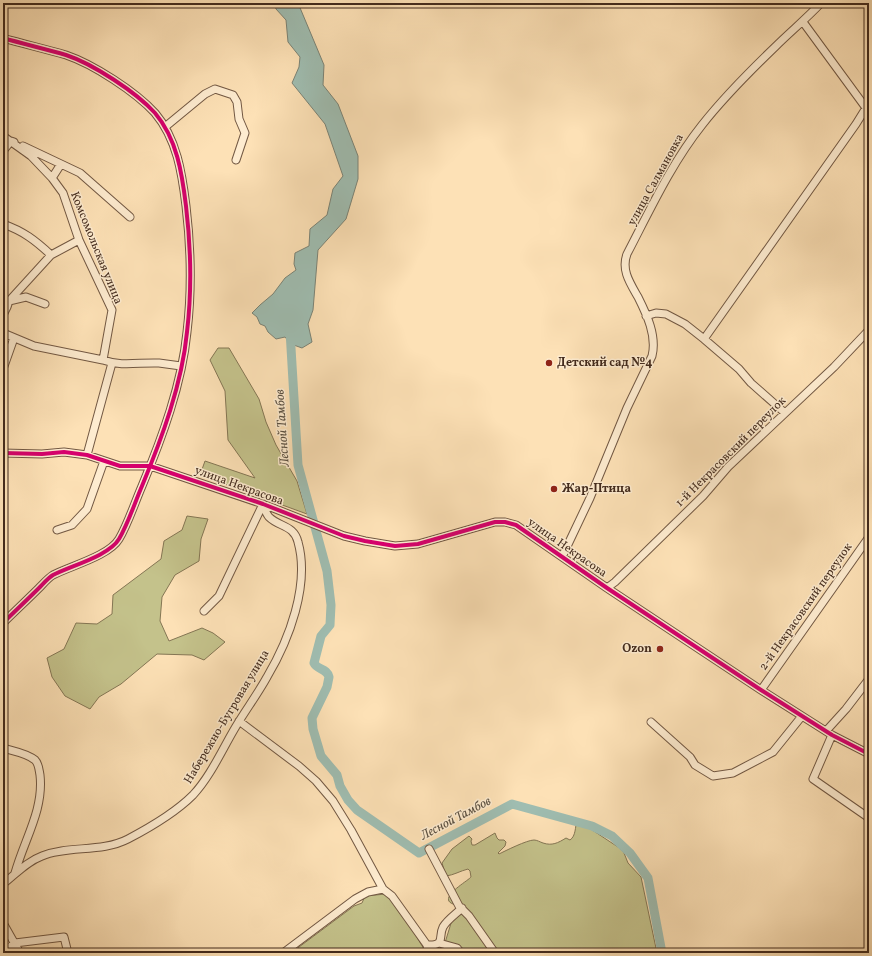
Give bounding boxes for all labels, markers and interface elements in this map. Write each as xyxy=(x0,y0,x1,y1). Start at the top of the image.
street label: улица Салмановка xyxy=(624,131,688,229)
street label: Комсомольская улица xyxy=(66,189,126,307)
place label: Детский сад №4 xyxy=(557,355,653,371)
marker: Детский сад №4 xyxy=(544,358,554,368)
water label: Лесной Тамбов xyxy=(271,389,295,468)
street label: 1-й Некрасовский переулок xyxy=(672,393,790,511)
street label: улица Некрасова xyxy=(192,462,286,510)
place label: Жар-Птица xyxy=(562,481,631,497)
marker: Жар-Птица xyxy=(549,484,559,494)
street label: улица Некрасова xyxy=(524,515,610,581)
street label: 2-й Некрасовский переулок xyxy=(756,540,857,674)
place label: Ozon xyxy=(622,641,652,657)
marker: Ozon xyxy=(655,644,665,654)
street label: Набережно-Бугровая улица xyxy=(181,647,273,787)
water label: Лесной Тамбов xyxy=(417,793,495,846)

